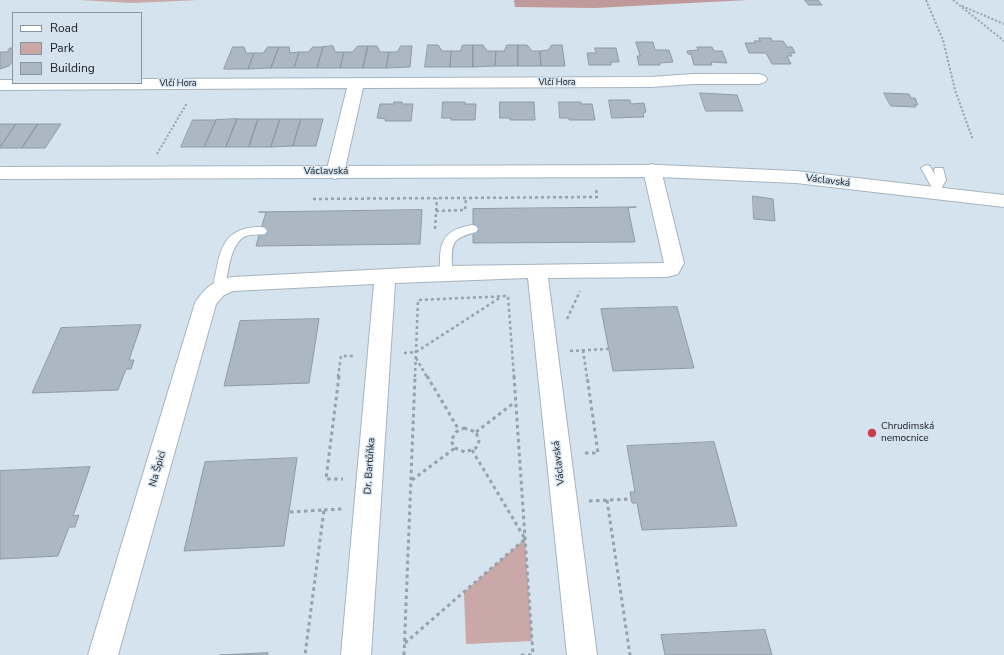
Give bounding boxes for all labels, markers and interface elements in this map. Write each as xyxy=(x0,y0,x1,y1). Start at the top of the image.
legend xyxy=(12,12,142,84)
text: Road xyxy=(50,20,78,36)
text: Park xyxy=(50,40,74,56)
text: Building xyxy=(50,60,95,76)
street label: Vlčí Hora xyxy=(538,78,576,88)
street label: Vlčí Hora xyxy=(159,79,197,89)
street label: Václavská xyxy=(304,166,348,178)
street label: Václavská xyxy=(805,172,851,190)
place label: Chrudimská nemocnice xyxy=(881,421,934,444)
marker: Chrudimská nemocnice xyxy=(866,427,878,439)
street label: Dr. Bartůňka xyxy=(362,437,378,495)
street label: Václavská xyxy=(550,440,568,486)
street label: Na Špici xyxy=(147,450,169,488)

